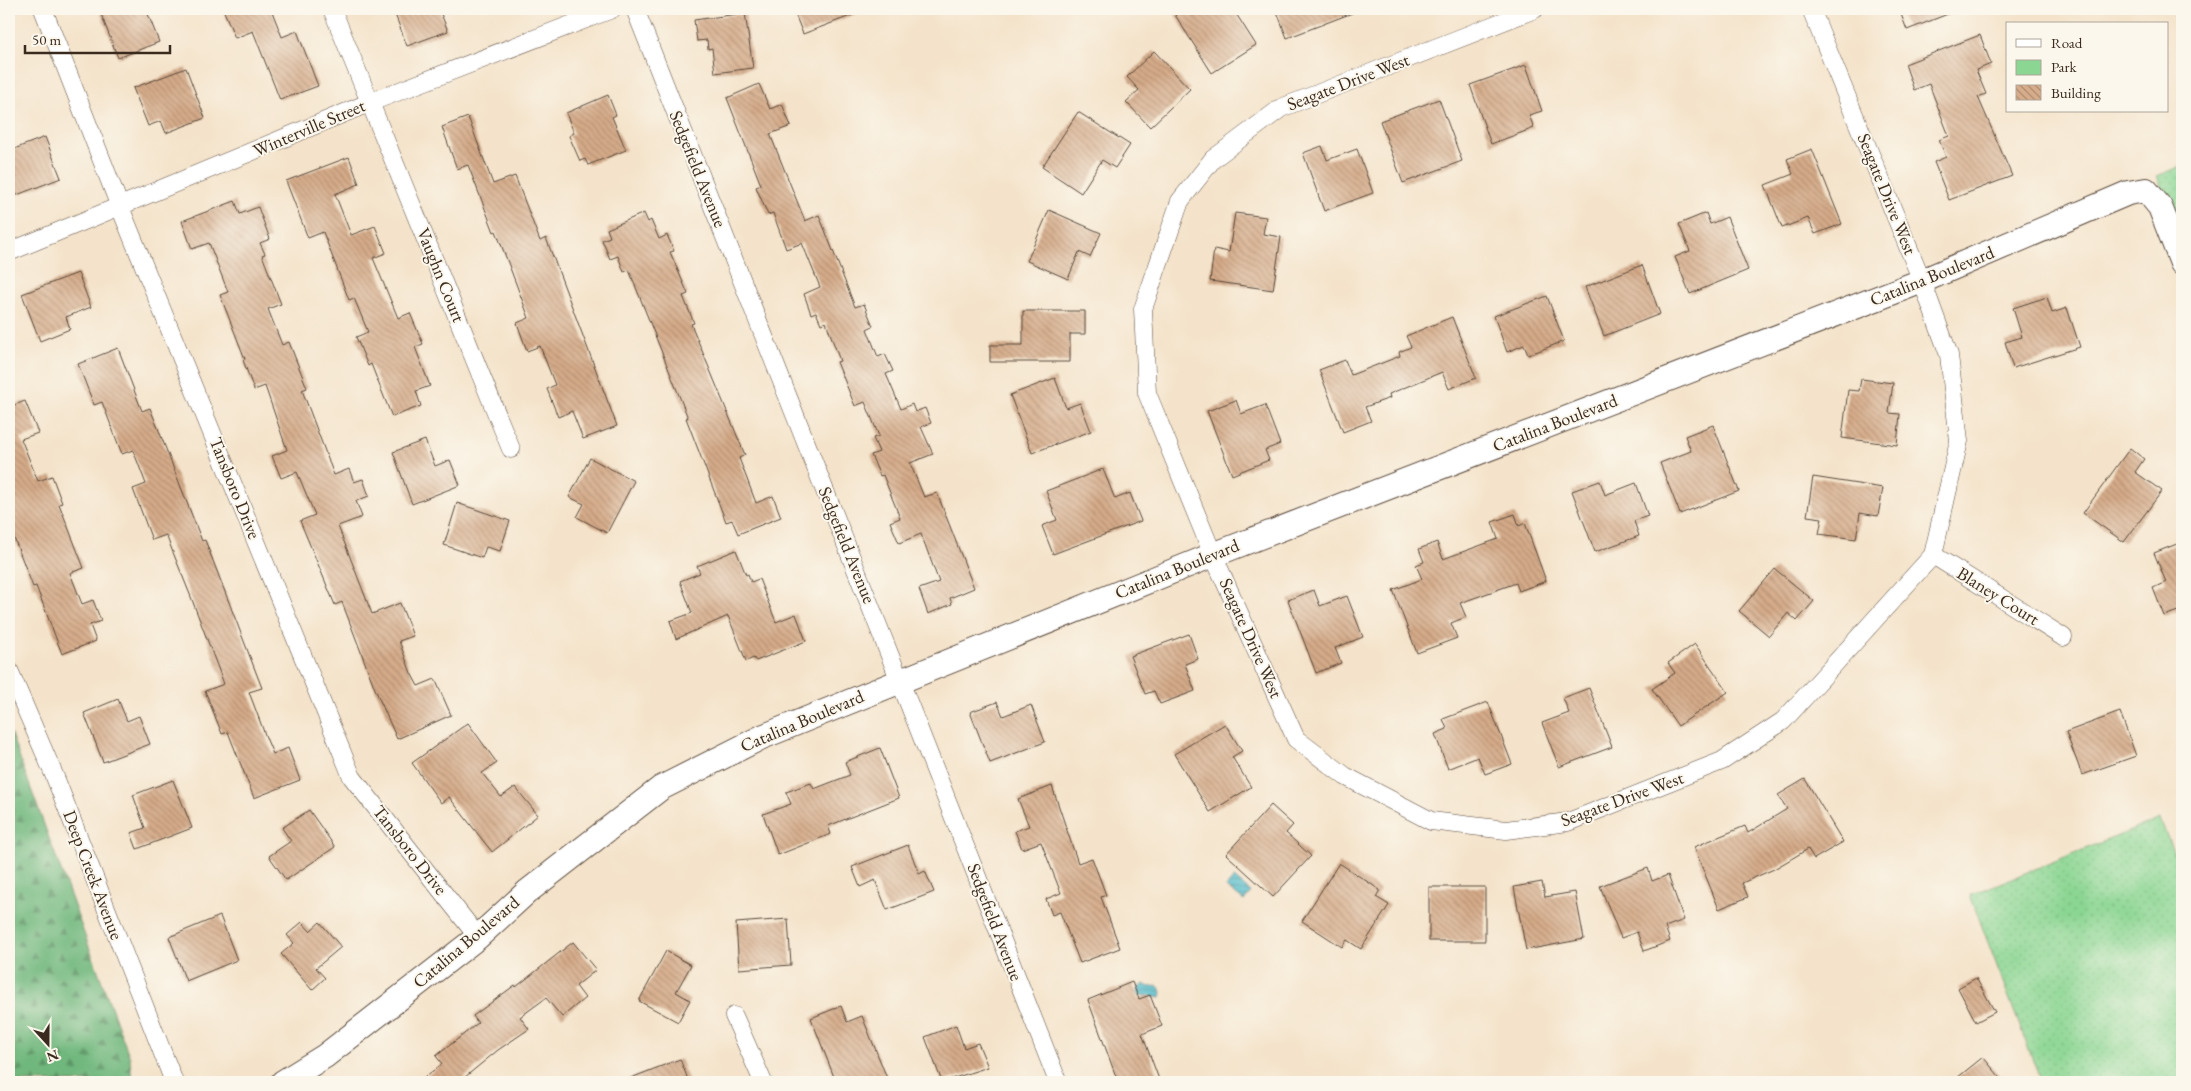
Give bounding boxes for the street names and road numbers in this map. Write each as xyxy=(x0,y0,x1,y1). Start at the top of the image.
street label: Seagate Drive West xyxy=(1283,48,1413,115)
street label: Winterville Street xyxy=(249,93,369,162)
street label: Sedgefield Avenue xyxy=(665,107,732,231)
street label: Seagate Drive West xyxy=(1853,130,1922,258)
street label: Vaughn Court xyxy=(412,224,471,326)
street label: Catalina Boulevard xyxy=(1866,240,1998,311)
street label: Catalina Boulevard xyxy=(1489,388,1621,457)
street label: Tansboro Drive xyxy=(205,434,266,542)
street label: Sedgefield Avenue xyxy=(814,483,881,607)
street label: Catalina Boulevard xyxy=(1111,533,1243,604)
street label: Blaney Court xyxy=(1953,561,2044,630)
street label: Seagate Drive West xyxy=(1215,574,1288,702)
street label: Catalina Boulevard xyxy=(737,684,868,757)
street label: Seagate Drive West xyxy=(1557,766,1687,831)
street label: Tansboro Drive xyxy=(368,800,453,899)
street label: Deep Creek Avenue xyxy=(58,807,129,943)
street label: Sedgefield Avenue xyxy=(962,860,1028,984)
street label: Catalina Boulevard xyxy=(408,890,524,993)

